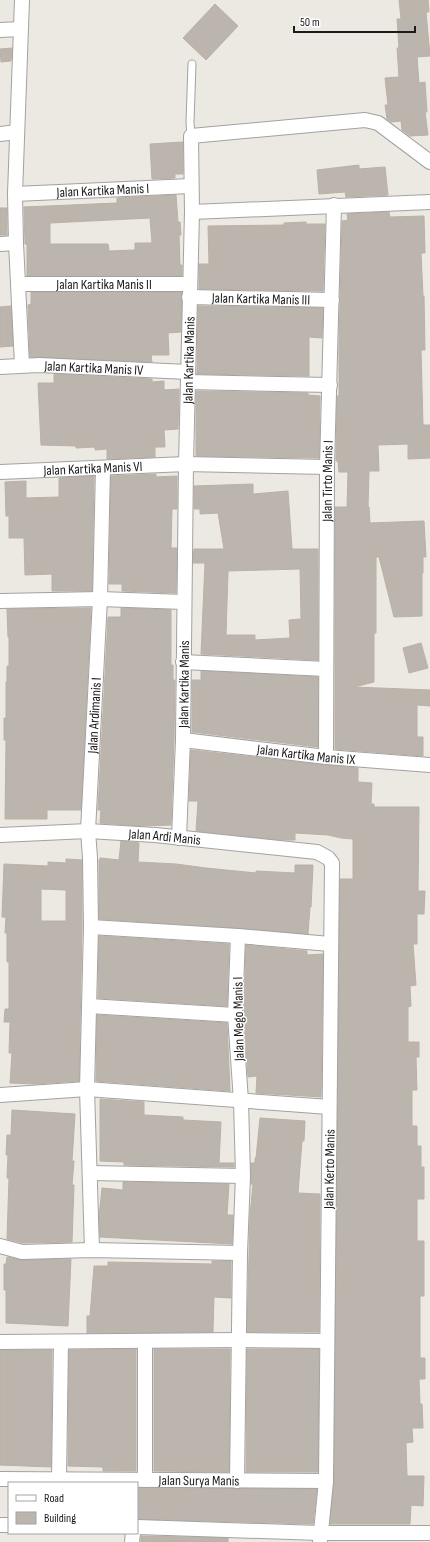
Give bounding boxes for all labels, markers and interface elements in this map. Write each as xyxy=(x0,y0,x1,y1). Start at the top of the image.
scale bar xyxy=(294,8,415,34)
text: 50 m xyxy=(300,15,320,30)
street label: Jalan Kartika Manis I xyxy=(55,180,150,201)
street label: Jalan Kartika Manis II xyxy=(55,276,152,293)
street label: Jalan Kartika Manis III xyxy=(211,289,310,309)
street label: Jalan Kartika Manis xyxy=(179,316,199,405)
street label: Jalan Kartika Manis IV xyxy=(43,357,144,379)
street label: Jalan Tirto Manis I xyxy=(319,440,337,523)
street label: Jalan Kartika Manis VI xyxy=(42,458,143,479)
street label: Jalan Kartika Manis xyxy=(175,640,193,729)
street label: Jalan Ardimanis I xyxy=(84,677,105,755)
street label: Jalan Kartika Manis IX xyxy=(255,741,356,768)
street label: Jalan Ardi Manis xyxy=(127,825,202,849)
street label: Jalan Mego Manis I xyxy=(229,977,248,1062)
street label: Jalan Kerto Manis xyxy=(320,1129,339,1210)
street label: Jalan Surya Manis xyxy=(158,1472,239,1489)
legend xyxy=(8,1482,138,1534)
text: Road xyxy=(44,1491,64,1506)
text: Building xyxy=(44,1511,76,1526)

